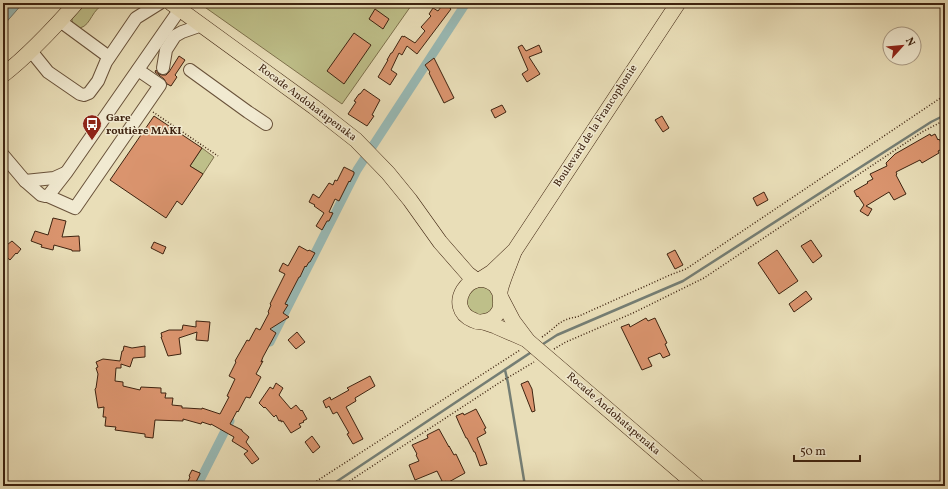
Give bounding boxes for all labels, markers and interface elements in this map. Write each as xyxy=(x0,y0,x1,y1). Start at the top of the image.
north arrow xyxy=(882,26,922,66)
text: N xyxy=(901,35,918,49)
street label: Rocade Andohatapenaka xyxy=(255,61,360,145)
street label: Boulevard de la Francophonie xyxy=(551,62,641,190)
place label: Gare routière MAKI xyxy=(106,111,181,139)
bus stop icon: Gare routière MAKI xyxy=(81,113,103,141)
street label: Rocade Andohatapenaka xyxy=(563,369,663,459)
scale bar xyxy=(794,437,860,463)
text: 50 m xyxy=(800,444,826,460)

